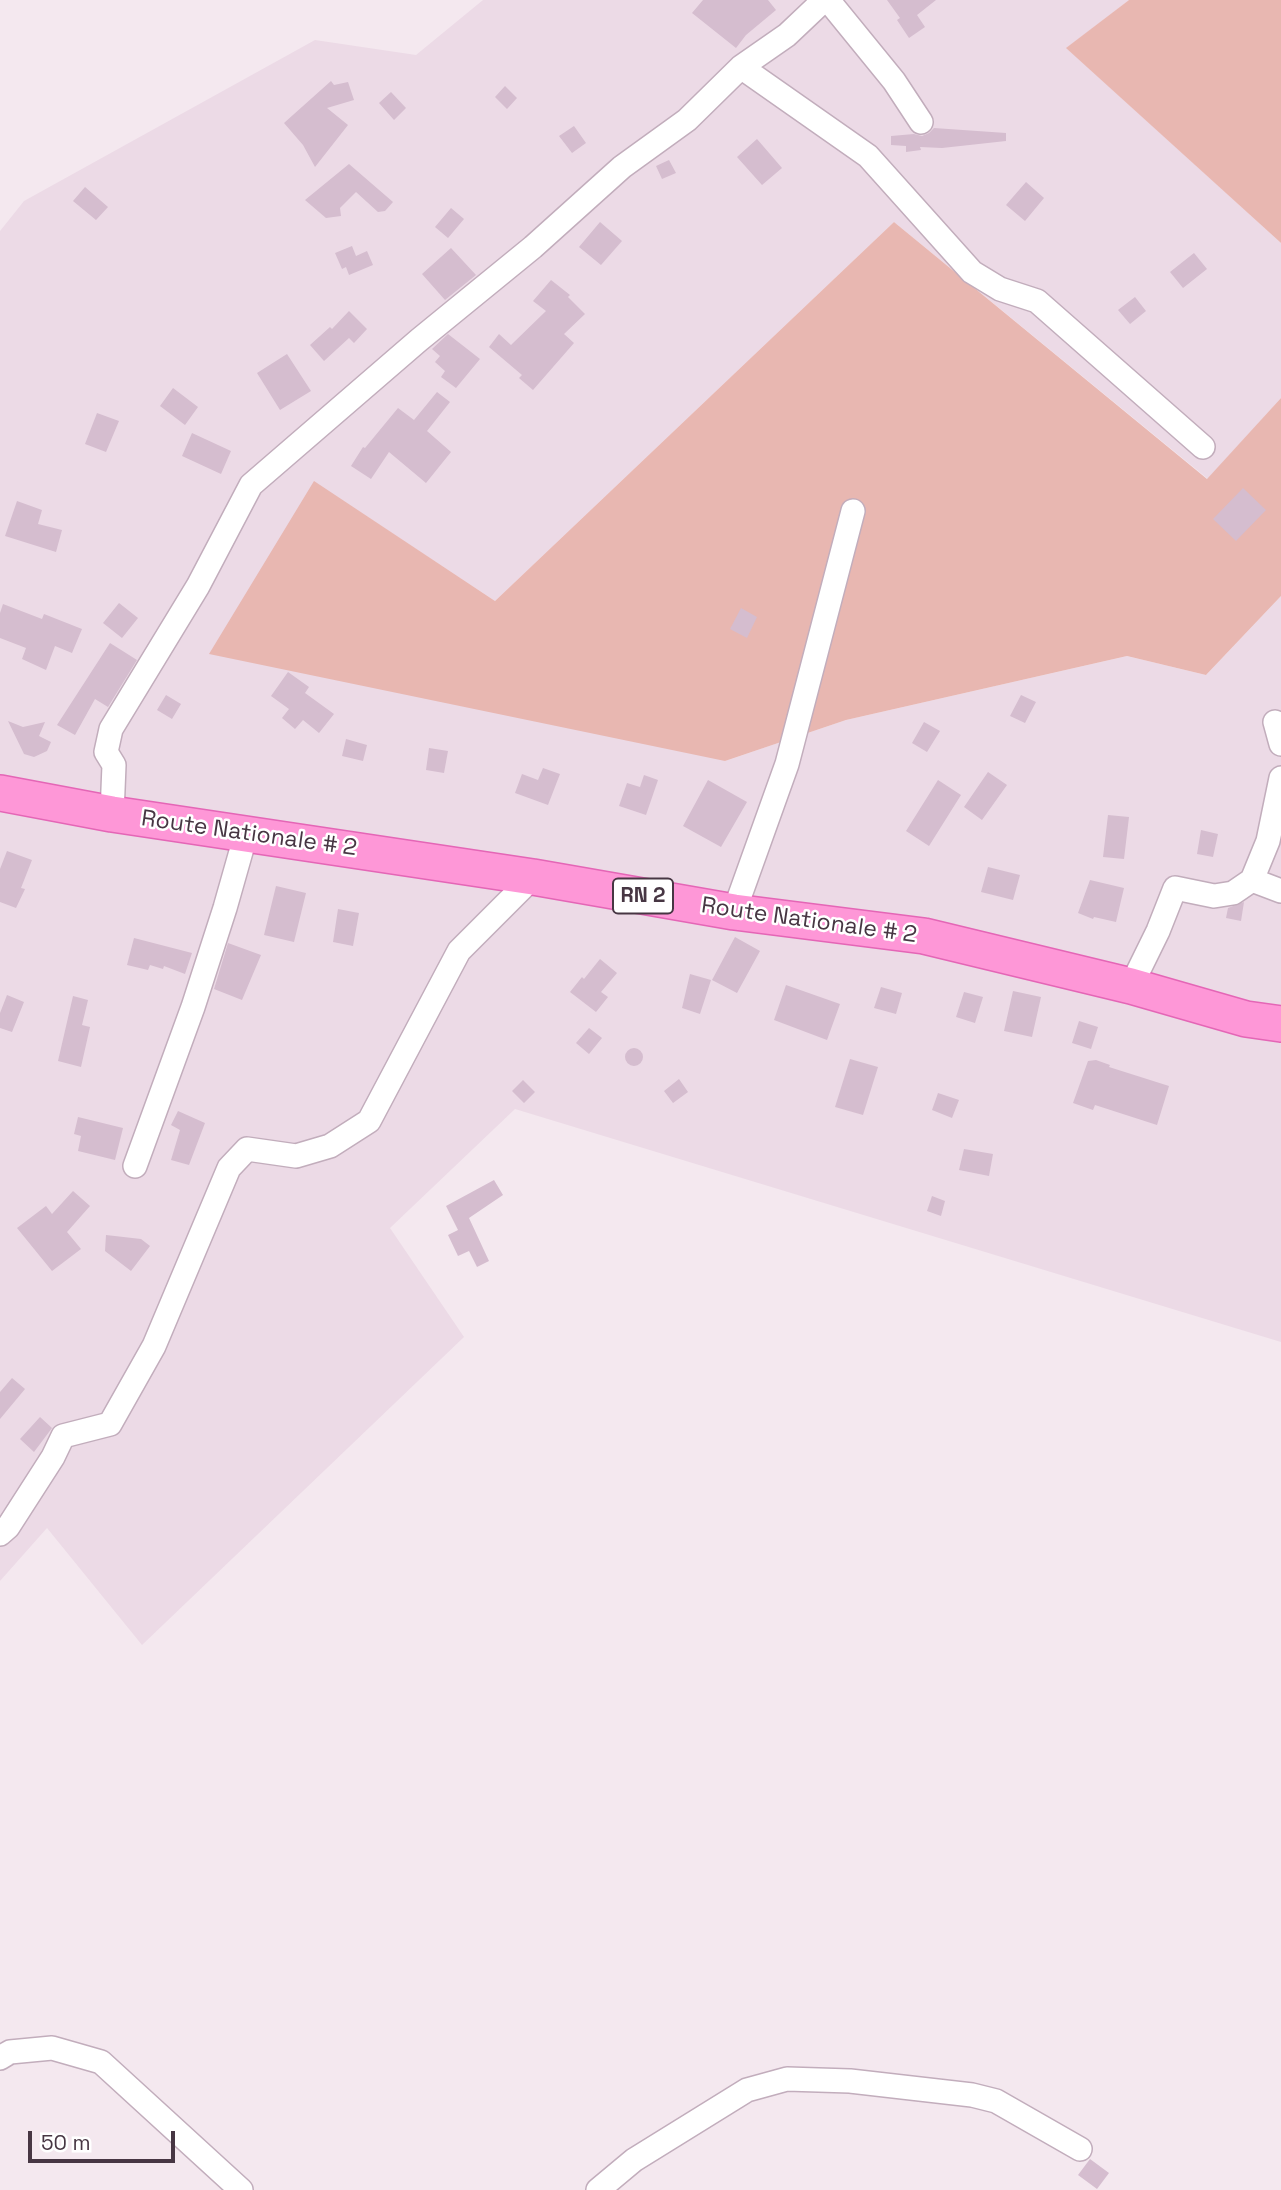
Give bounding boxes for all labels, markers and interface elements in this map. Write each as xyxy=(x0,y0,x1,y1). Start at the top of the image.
street label: Route Nationale # 2 xyxy=(139,805,359,863)
road number: RN 2 xyxy=(613,878,673,914)
street label: Route Nationale # 2 xyxy=(699,892,919,950)
scale bar xyxy=(32,2116,178,2160)
text: 50 m xyxy=(41,2129,91,2156)

